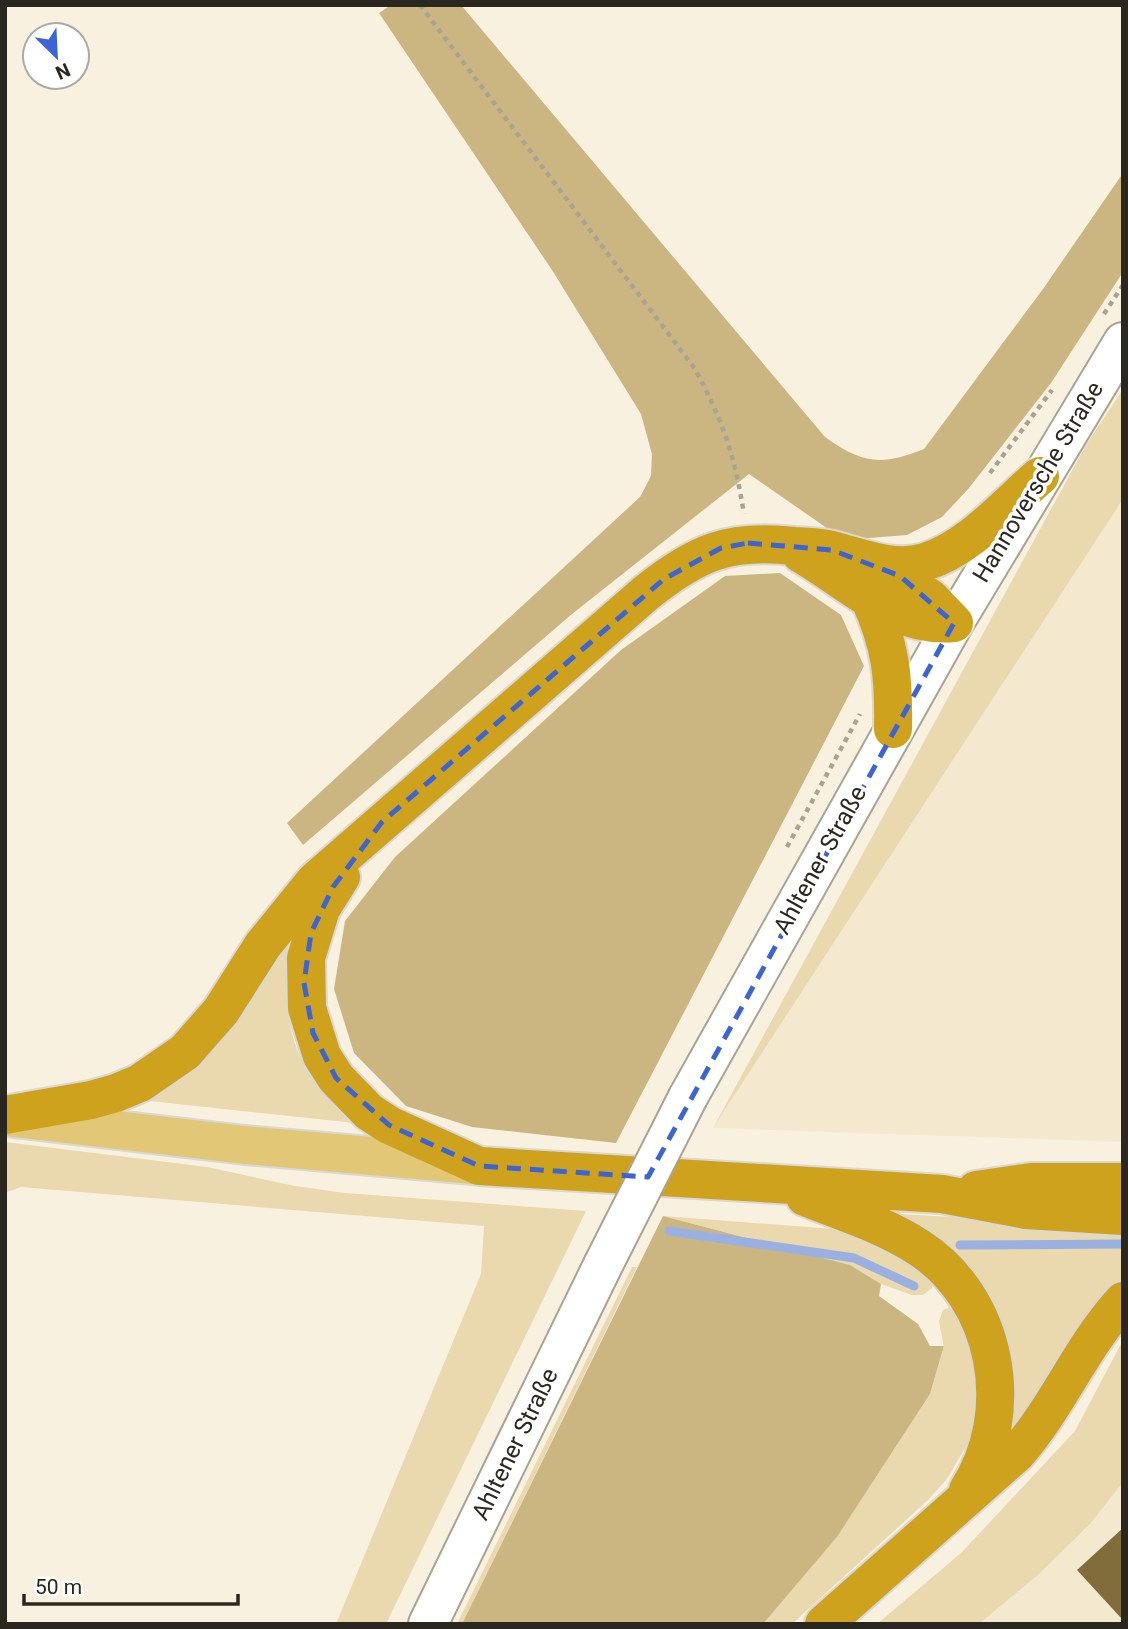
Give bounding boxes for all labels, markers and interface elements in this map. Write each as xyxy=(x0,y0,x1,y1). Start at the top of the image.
north arrow xyxy=(21,21,91,91)
text: N xyxy=(52,58,74,84)
street label: Hannoversche Straße xyxy=(967,377,1109,587)
street label: Ahltener Straße xyxy=(768,781,872,939)
street label: Ahltener Straße xyxy=(466,1364,564,1524)
scale bar xyxy=(24,1562,238,1606)
text: 50 m xyxy=(35,1575,82,1599)

